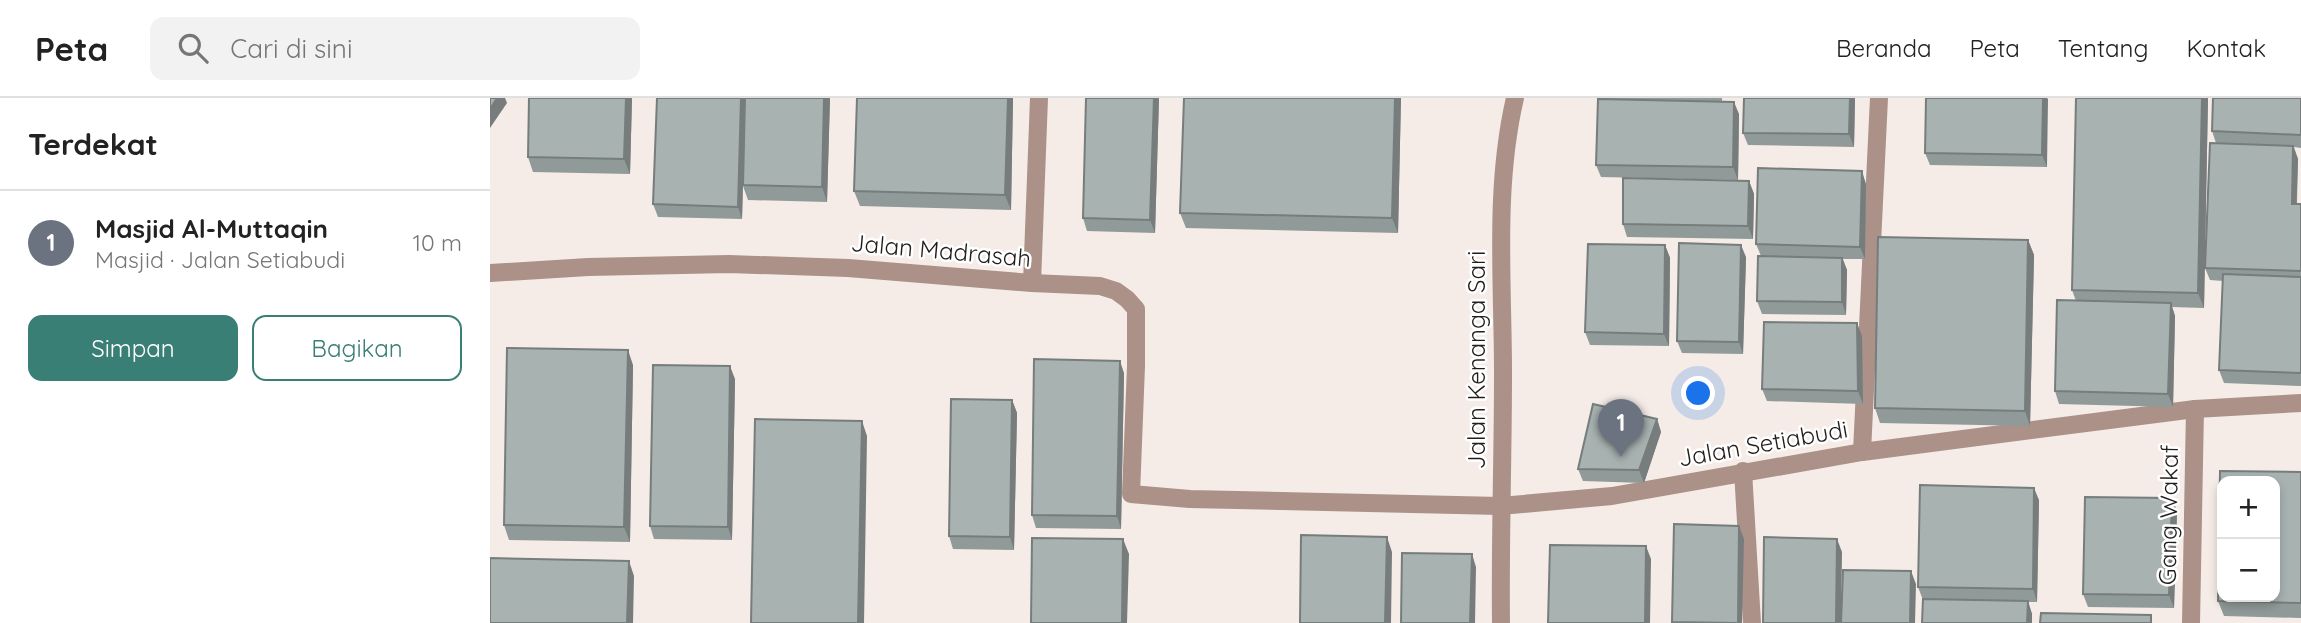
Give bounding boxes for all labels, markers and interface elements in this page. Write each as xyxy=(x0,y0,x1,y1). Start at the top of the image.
search box xyxy=(150,17,640,80)
text: Peta xyxy=(35,28,108,69)
icon: search xyxy=(174,29,212,67)
text: Cari di sini xyxy=(230,32,352,65)
text: Beranda xyxy=(1836,33,1932,63)
text: Peta xyxy=(1970,33,2020,63)
text: Tentang xyxy=(2058,33,2148,63)
text: Kontak xyxy=(2186,33,2266,63)
text: Terdekat xyxy=(28,125,158,163)
text: Masjid Al-Muttaqin xyxy=(95,212,328,245)
street label: Jalan Madrasah xyxy=(850,227,1032,273)
text: 1 xyxy=(47,228,55,257)
text: 10 m xyxy=(413,228,462,257)
text: Masjid · Jalan Setiabudi xyxy=(95,245,345,274)
street label: Jalan Kenanga Sari xyxy=(1461,251,1491,469)
button: Simpan xyxy=(28,315,238,381)
button: Bagikan xyxy=(252,315,462,381)
your location xyxy=(1681,376,1715,410)
pin: 1 xyxy=(1598,399,1644,457)
street label: Jalan Setiabudi xyxy=(1676,413,1850,473)
street label: Gang Wakaf xyxy=(2152,444,2184,585)
map controls xyxy=(2217,476,2280,602)
button: + xyxy=(2217,476,2280,539)
button: − xyxy=(2217,539,2280,602)

